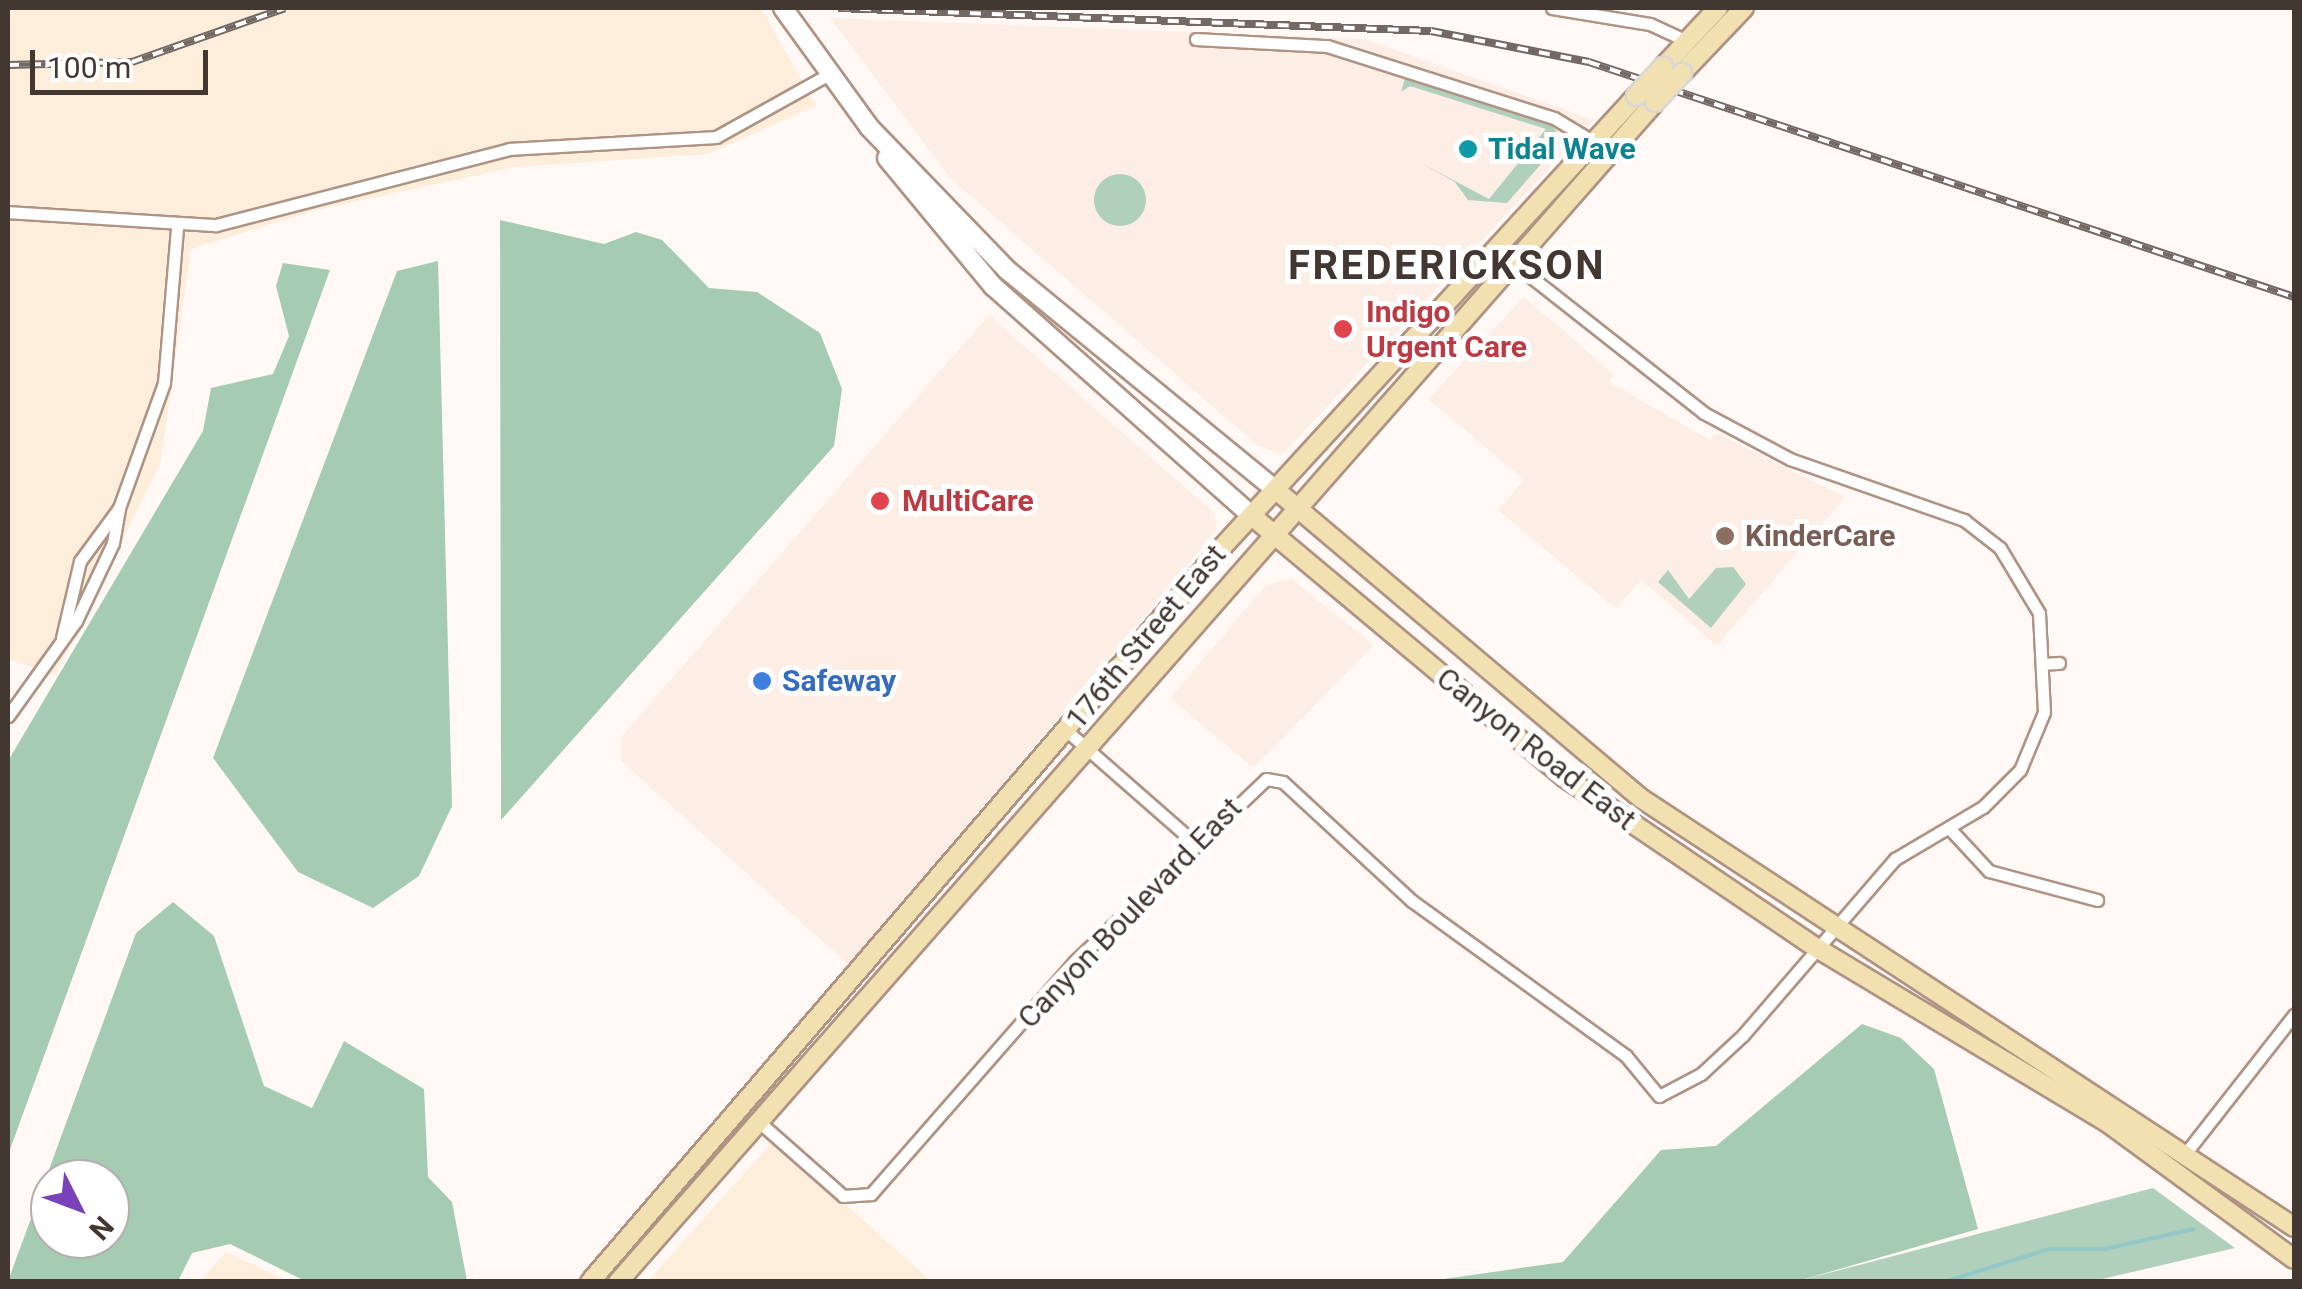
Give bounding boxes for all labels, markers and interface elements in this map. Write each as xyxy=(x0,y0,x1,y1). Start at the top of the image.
scale bar xyxy=(35,30,212,92)
text: 100 m xyxy=(47,50,131,85)
place label: Tidal Wave xyxy=(1488,131,1636,167)
marker: Tidal Wave xyxy=(1457,138,1479,160)
district label: FREDERICKSON xyxy=(1288,242,1606,290)
place label: Indigo Urgent Care xyxy=(1366,294,1527,364)
marker: Indigo Urgent Care xyxy=(1330,316,1356,342)
place label: MultiCare xyxy=(902,483,1034,519)
marker: MultiCare xyxy=(867,488,893,514)
place label: KinderCare xyxy=(1745,518,1895,554)
marker: KinderCare xyxy=(1714,525,1736,547)
street label: 176th Street East xyxy=(1058,537,1234,737)
street label: Canyon Road East xyxy=(1429,660,1643,838)
place label: Safeway xyxy=(782,663,896,699)
marker: Safeway xyxy=(751,670,773,692)
street label: Canyon Boulevard East xyxy=(1011,790,1249,1036)
north arrow xyxy=(30,1159,130,1259)
text: N xyxy=(82,1210,120,1246)

